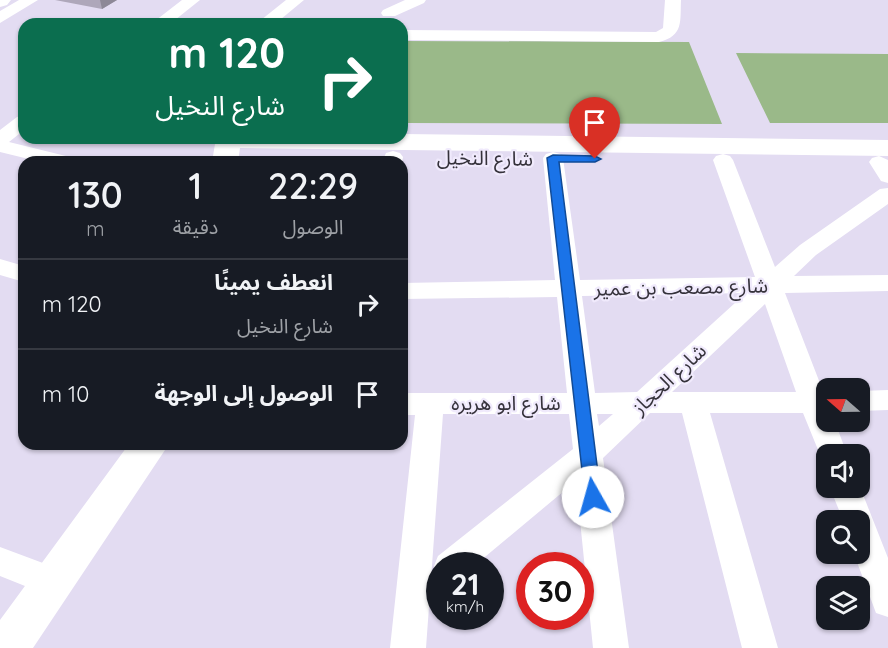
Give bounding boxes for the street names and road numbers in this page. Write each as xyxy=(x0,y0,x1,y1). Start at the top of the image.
street label: شارع النخيل xyxy=(437,144,533,174)
street label: شارع مصعب بن عمير xyxy=(593,272,768,304)
street label: شارع الحجاز xyxy=(625,338,713,422)
street label: شارع ابو هريره xyxy=(451,390,561,418)

